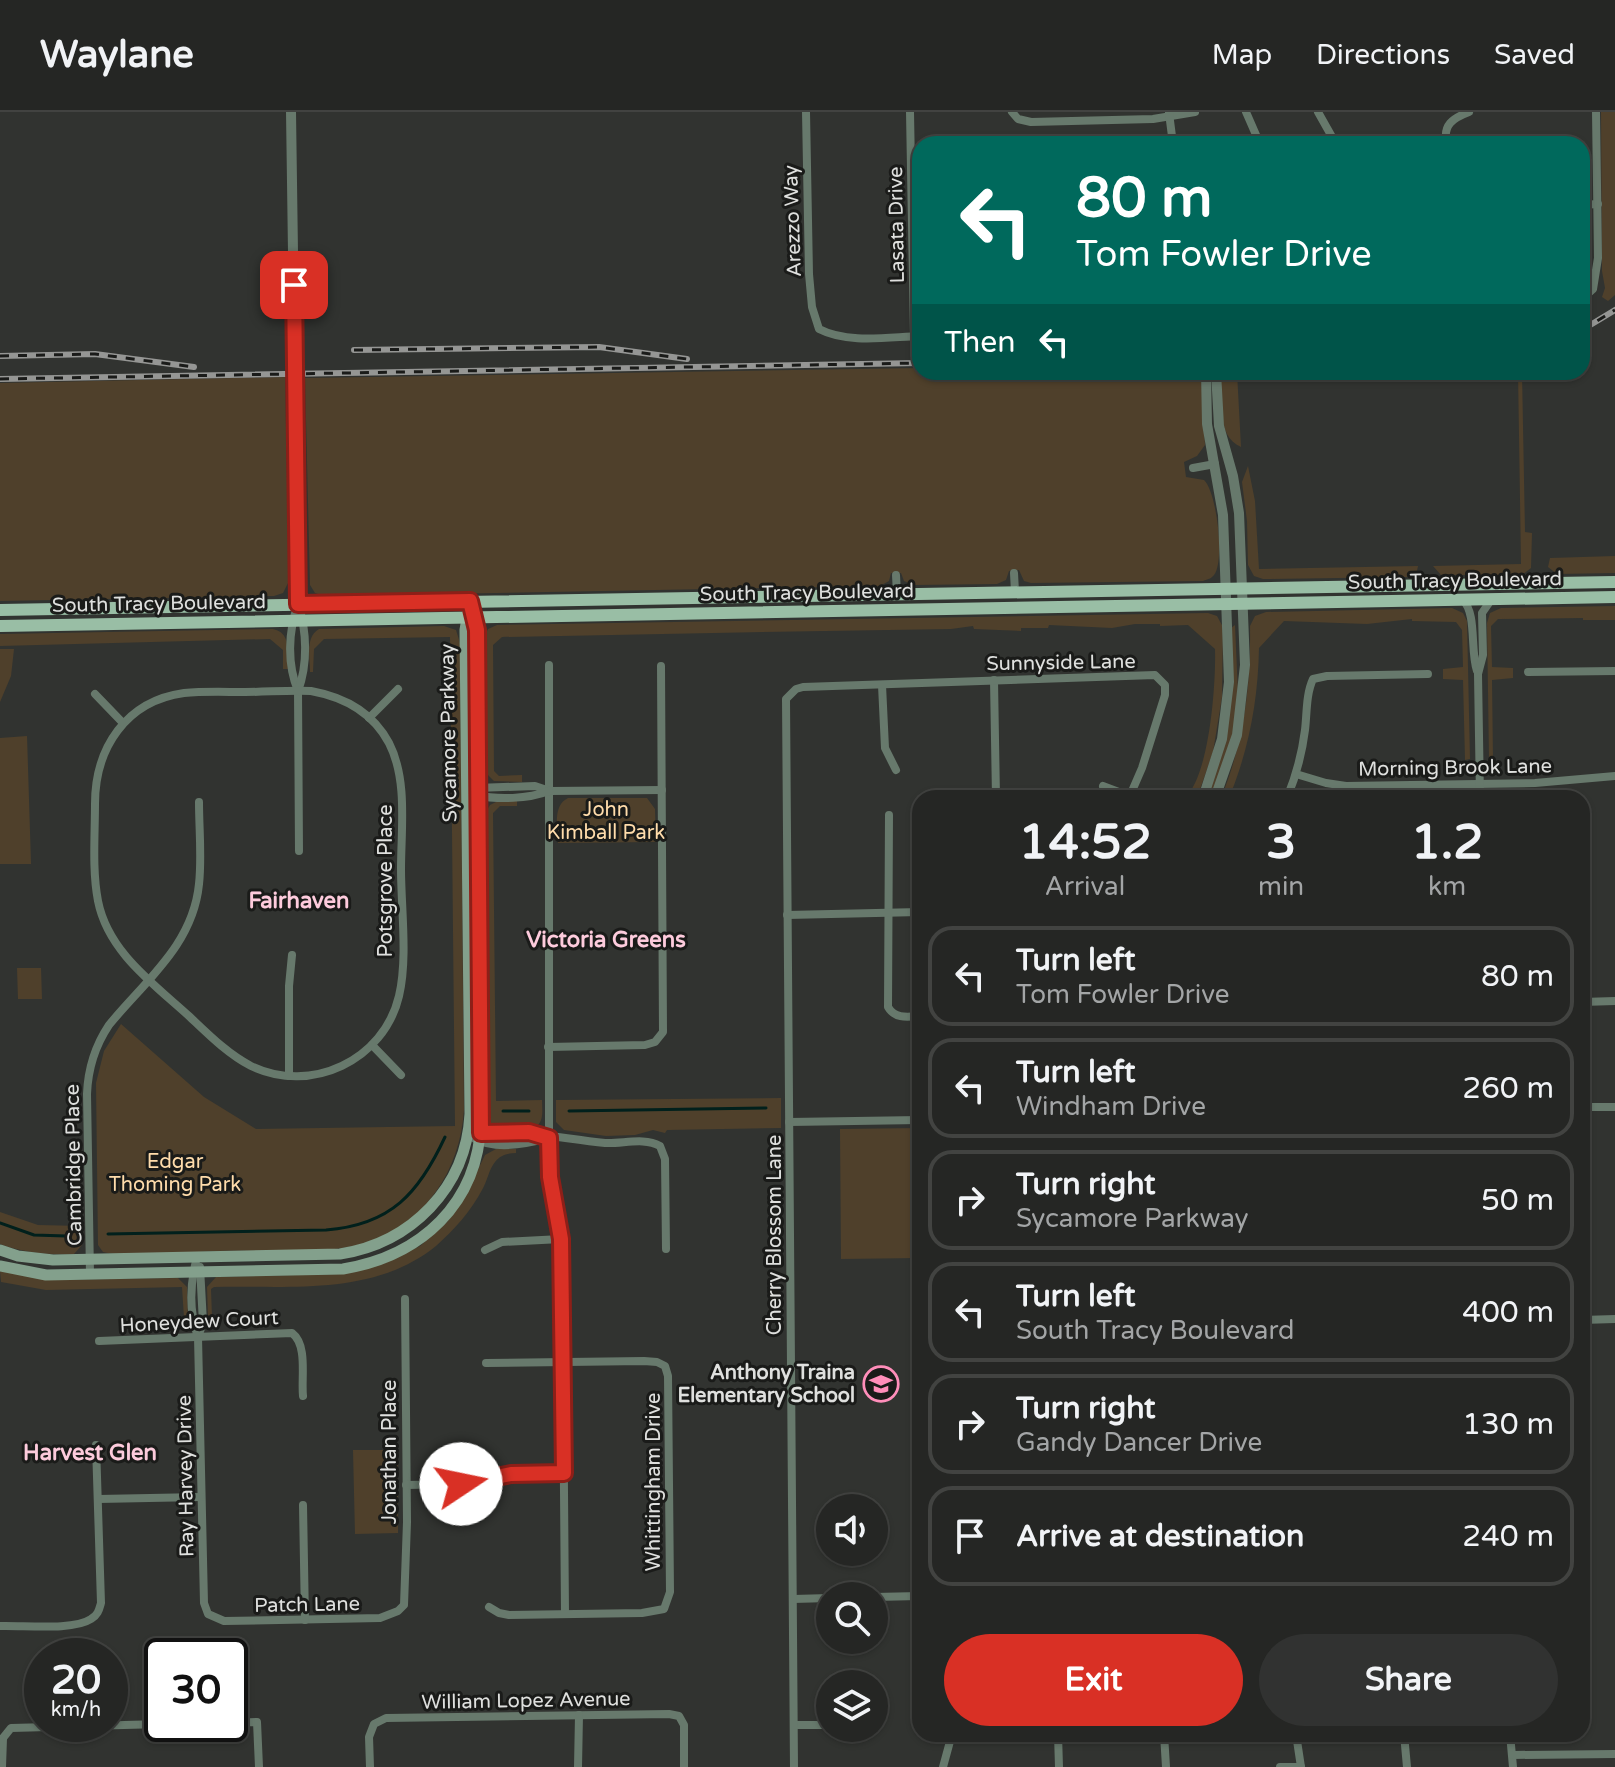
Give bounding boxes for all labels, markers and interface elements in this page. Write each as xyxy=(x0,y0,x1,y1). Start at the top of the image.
text: Waylane xyxy=(40,32,194,78)
text: Map xyxy=(1212,38,1272,72)
text: Directions xyxy=(1316,38,1450,72)
text: Saved xyxy=(1494,38,1575,72)
street label: Arezzo Way xyxy=(779,164,807,277)
text: 80 m xyxy=(1076,165,1212,232)
street label: Lasata Drive xyxy=(884,166,910,284)
icon: left xyxy=(944,168,1048,272)
text: Tom Fowler Drive xyxy=(1076,233,1372,276)
pin xyxy=(260,251,328,319)
icon: arrive xyxy=(272,263,316,307)
icon: left xyxy=(1032,320,1076,364)
text: Then xyxy=(944,324,1016,361)
street label: South Tracy Boulevard xyxy=(1348,567,1562,595)
street label: South Tracy Boulevard xyxy=(700,579,914,607)
street label: South Tracy Boulevard xyxy=(52,590,266,618)
street label: Sycamore Parkway xyxy=(435,643,463,823)
street label: Sunnyside Lane xyxy=(986,650,1136,676)
street label: Morning Brook Lane xyxy=(1358,754,1552,782)
park label: John Kimball Park xyxy=(547,798,665,845)
street label: Potsgrove Place xyxy=(374,805,398,957)
text: 14:52 xyxy=(1018,814,1152,872)
text: 3 xyxy=(1266,814,1296,872)
text: 1.2 xyxy=(1411,814,1483,872)
text: Arrival xyxy=(1045,871,1125,902)
text: min xyxy=(1258,871,1304,902)
text: km xyxy=(1428,871,1466,902)
district label: Fairhaven xyxy=(249,888,349,914)
district label: Victoria Greens xyxy=(526,927,686,953)
text: Turn left xyxy=(1016,942,1135,979)
icon: left xyxy=(948,954,992,998)
text: 80 m xyxy=(1481,958,1554,995)
text: Tom Fowler Drive xyxy=(1016,979,1230,1010)
text: Turn left xyxy=(1016,1054,1135,1091)
icon: left xyxy=(948,1066,992,1110)
text: 260 m xyxy=(1462,1070,1554,1107)
street label: Cambridge Place xyxy=(61,1084,87,1246)
text: Windham Drive xyxy=(1016,1091,1206,1122)
street label: Cherry Blossom Lane xyxy=(763,1135,787,1335)
park label: Edgar Thoming Park xyxy=(109,1150,241,1197)
text: Turn right xyxy=(1016,1166,1156,1203)
icon: right xyxy=(948,1178,992,1222)
text: 50 m xyxy=(1481,1182,1554,1219)
text: Sycamore Parkway xyxy=(1016,1203,1248,1234)
text: Turn left xyxy=(1016,1278,1135,1315)
icon: left xyxy=(948,1290,992,1334)
text: 400 m xyxy=(1462,1294,1554,1331)
street label: Honeydew Court xyxy=(119,1306,279,1338)
text: South Tracy Boulevard xyxy=(1016,1315,1294,1346)
place label: Anthony Traina Elementary School xyxy=(677,1361,855,1408)
school or university icon: Anthony Traina Elementary School xyxy=(862,1365,900,1403)
street label: Jonathan Place xyxy=(378,1380,402,1524)
text: Turn right xyxy=(1016,1390,1156,1427)
street label: Whittingham Drive xyxy=(642,1393,666,1571)
street label: Ray Harvey Drive xyxy=(173,1395,199,1557)
icon: right xyxy=(948,1402,992,1446)
text: 130 m xyxy=(1462,1406,1554,1443)
text: Gandy Dancer Drive xyxy=(1016,1427,1262,1458)
district label: Harvest Glen xyxy=(23,1440,157,1466)
position arrow xyxy=(419,1442,503,1526)
map controls xyxy=(816,1494,888,1742)
button: sound xyxy=(816,1494,888,1566)
icon: arrive xyxy=(948,1514,992,1558)
text: Arrive at destination xyxy=(1016,1518,1304,1555)
text: 240 m xyxy=(1462,1518,1554,1555)
button: search xyxy=(816,1582,888,1654)
street label: Patch Lane xyxy=(254,1592,360,1618)
button: Exit xyxy=(944,1634,1243,1726)
button: Share xyxy=(1259,1634,1558,1726)
speed limit sign: 30 xyxy=(144,1638,248,1742)
text: 20 xyxy=(51,1656,101,1704)
button: layers xyxy=(816,1670,888,1742)
street label: William Lopez Avenue xyxy=(421,1687,631,1715)
text: km/h xyxy=(51,1698,101,1722)

